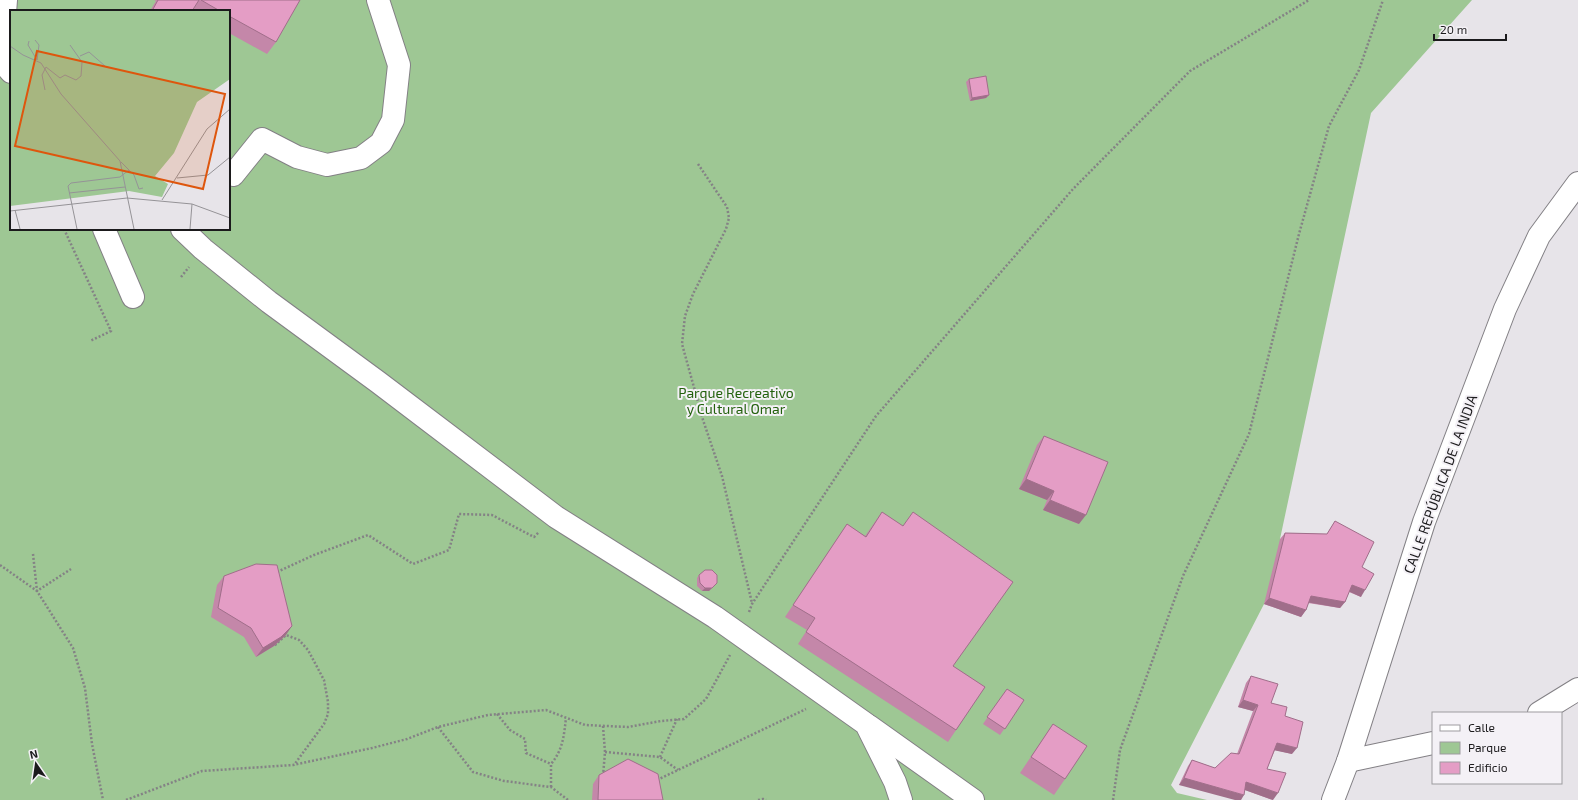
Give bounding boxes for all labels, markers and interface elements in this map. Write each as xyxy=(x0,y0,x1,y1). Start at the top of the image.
inset map xyxy=(10,10,230,230)
scale bar xyxy=(1434,16,1506,42)
text: 20 m xyxy=(1440,22,1467,36)
park label: Parque Recreativo y Cultural Omar xyxy=(678,384,794,417)
street label: CALLE REPÚBLICA DE LA INDIA xyxy=(1400,392,1480,576)
legend xyxy=(1432,712,1562,784)
text: Calle xyxy=(1468,720,1495,734)
text: Parque xyxy=(1468,740,1506,754)
north arrow xyxy=(16,744,56,784)
text: N xyxy=(28,747,39,761)
text: Edificio xyxy=(1468,760,1508,774)

